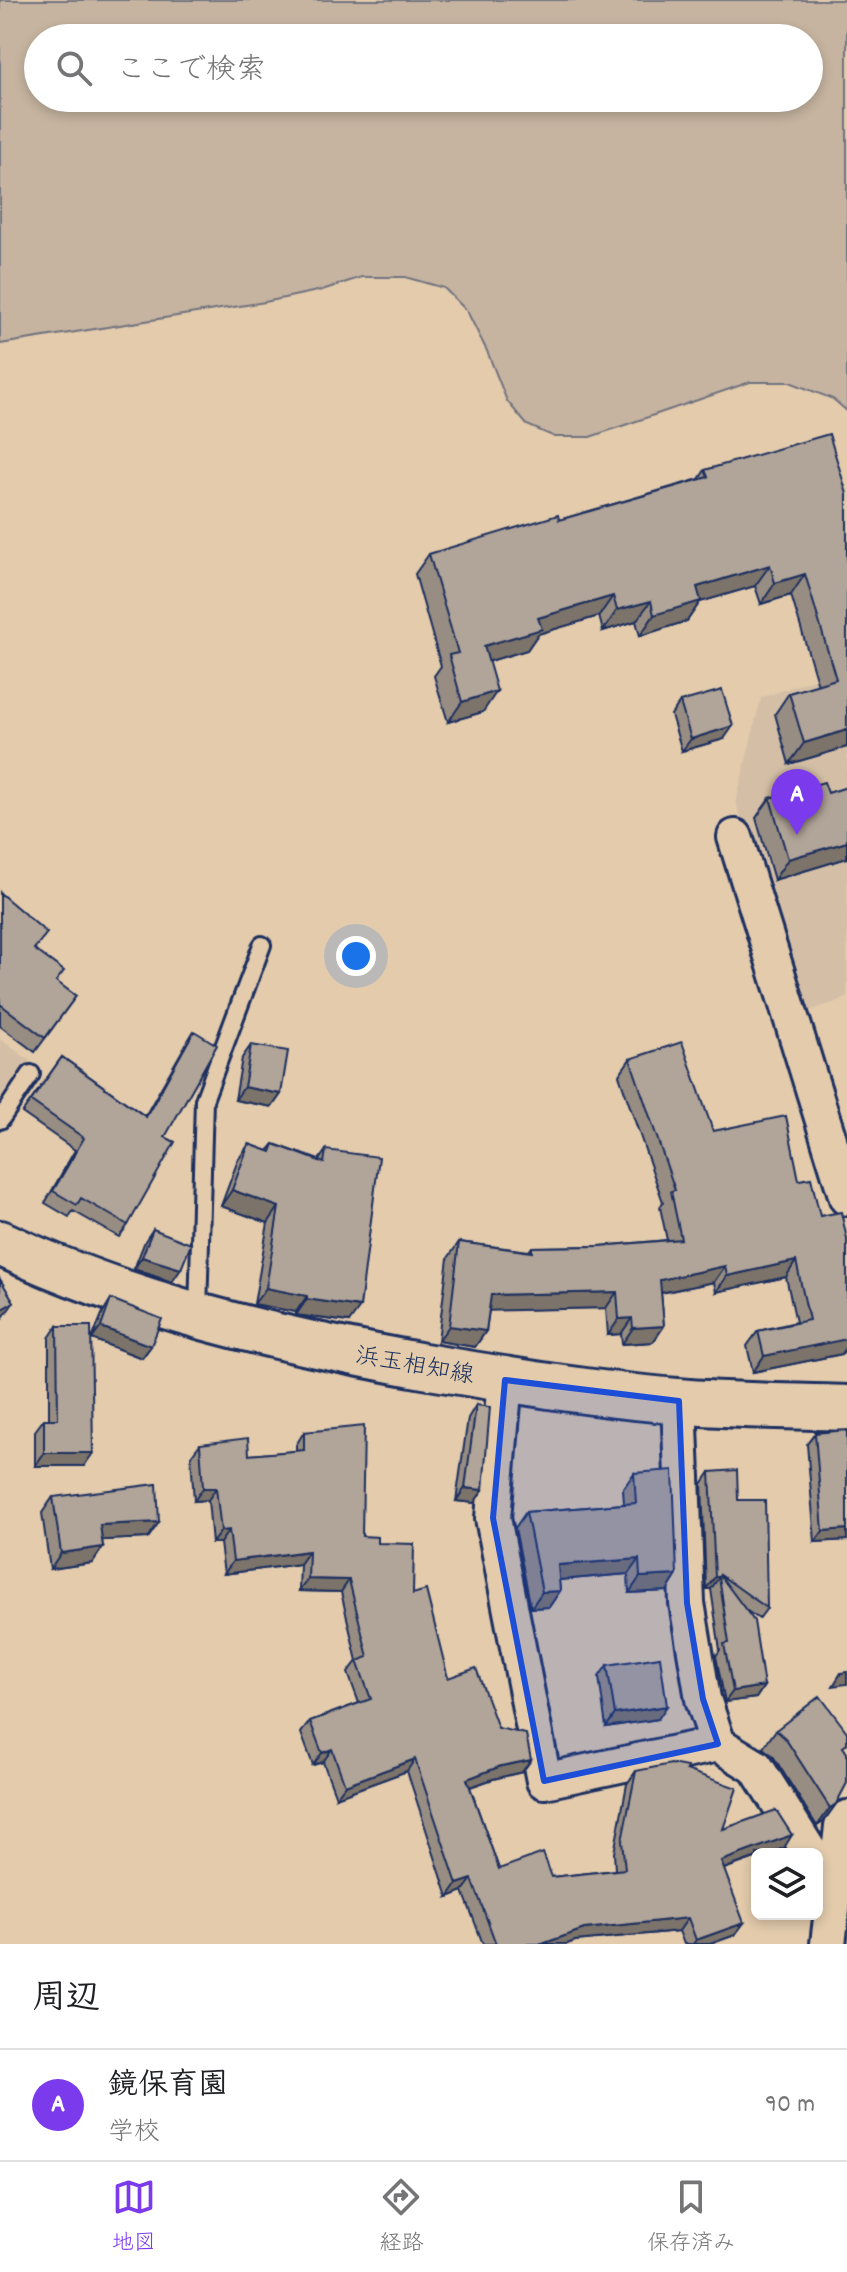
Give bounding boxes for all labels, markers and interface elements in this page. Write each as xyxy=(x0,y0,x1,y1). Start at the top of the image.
search box xyxy=(24,24,823,112)
icon: search xyxy=(52,46,96,90)
text: ここで検索 xyxy=(116,51,266,94)
pin: A xyxy=(771,769,823,835)
your location xyxy=(336,936,376,976)
street label: 浜玉相知線 xyxy=(352,1340,477,1394)
map controls xyxy=(751,1848,823,1920)
button: layers xyxy=(751,1848,823,1920)
text: 周辺 xyxy=(32,1976,100,2025)
text: 鏡保育園 xyxy=(108,2066,228,2109)
text: A xyxy=(51,2087,65,2124)
text: 90 m xyxy=(765,2087,815,2124)
text: 学校 xyxy=(108,2115,160,2152)
tab: 地図 xyxy=(112,2175,156,2260)
tab: 経路 xyxy=(379,2175,423,2260)
tab: 保存済み xyxy=(647,2175,735,2260)

